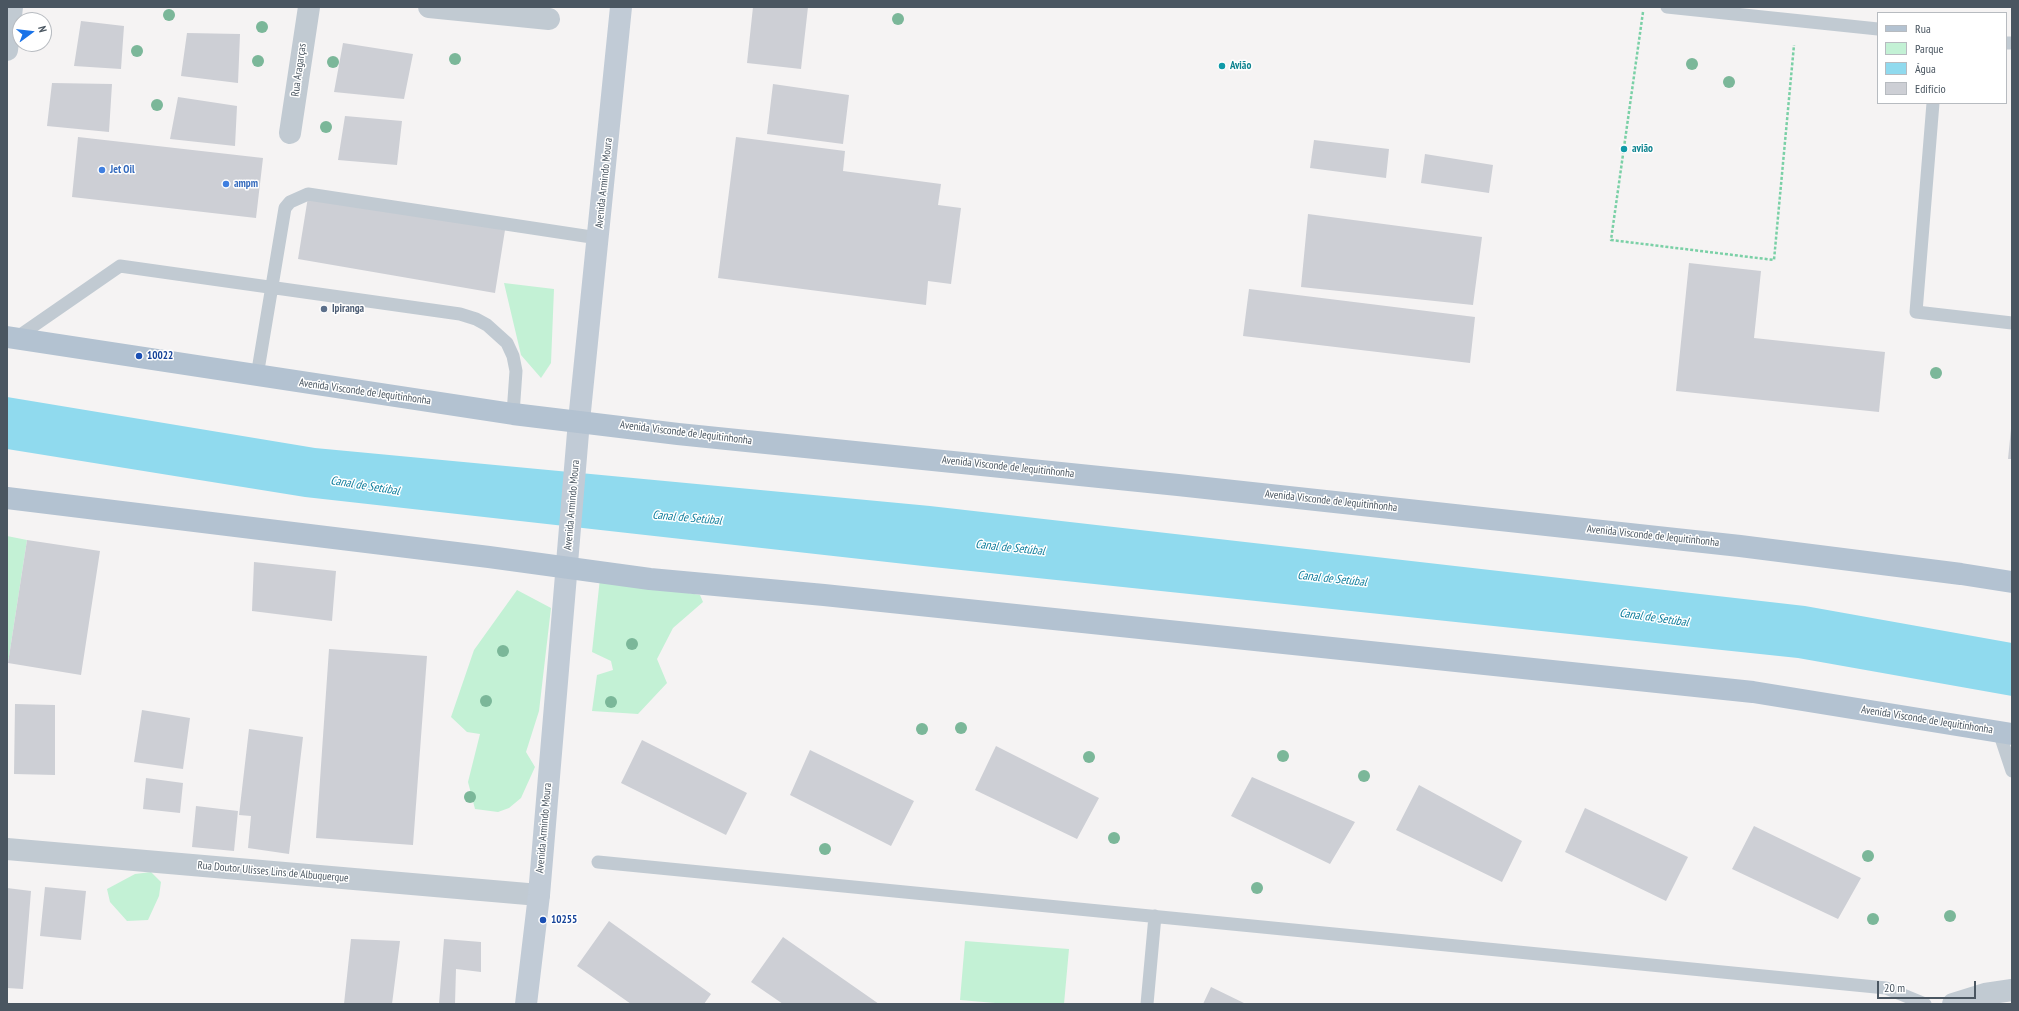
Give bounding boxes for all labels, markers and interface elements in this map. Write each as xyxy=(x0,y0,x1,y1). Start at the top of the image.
north arrow xyxy=(12,12,52,52)
legend xyxy=(1877,12,2007,104)
text: Rua xyxy=(1915,21,1931,36)
text: N xyxy=(35,24,50,34)
text: Parque xyxy=(1915,41,1944,56)
street label: Rua Aragarças xyxy=(289,43,309,97)
place label: Avião xyxy=(1230,59,1251,73)
marker: Avião xyxy=(1217,61,1227,71)
text: Água xyxy=(1915,61,1936,76)
text: Edifício xyxy=(1915,81,1946,96)
street label: Avenida Armindo Moura xyxy=(593,137,615,229)
place label: avião xyxy=(1632,142,1653,156)
marker: avião xyxy=(1619,144,1629,154)
place label: Jet Oil xyxy=(110,163,135,177)
marker: Jet Oil xyxy=(97,165,107,175)
place label: ampm xyxy=(234,177,258,191)
marker: ampm xyxy=(221,179,231,189)
place label: Ipiranga xyxy=(332,302,364,316)
marker: Ipiranga xyxy=(319,304,329,314)
place label: 10022 xyxy=(147,349,173,363)
marker: 10022 xyxy=(134,351,144,361)
street label: Avenida Visconde de Jequitinhonha xyxy=(298,376,432,408)
street label: Avenida Visconde de Jequitinhonha xyxy=(619,418,753,448)
street label: Avenida Visconde de Jequitinhonha xyxy=(941,453,1075,481)
street label: Avenida Armindo Moura xyxy=(561,459,583,551)
water label: Canal de Setúbal xyxy=(329,473,401,499)
street label: Avenida Visconde de Jequitinhonha xyxy=(1264,487,1398,515)
water label: Canal de Setúbal xyxy=(652,508,722,528)
street label: Avenida Visconde de Jequitinhonha xyxy=(1586,522,1720,550)
water label: Canal de Setúbal xyxy=(975,537,1045,559)
water label: Canal de Setúbal xyxy=(1297,568,1367,590)
water label: Canal de Setúbal xyxy=(1619,606,1689,630)
street label: Avenida Visconde de Jequitinhonha xyxy=(1860,703,1994,737)
street label: Avenida Armindo Moura xyxy=(533,782,555,874)
street label: Rua Doutor Ulisses Lins de Albuquerque xyxy=(197,859,349,885)
place label: 10255 xyxy=(551,913,577,927)
marker: 10255 xyxy=(538,915,548,925)
scale bar xyxy=(1879,973,1978,999)
text: 20 m xyxy=(1884,980,1905,995)

